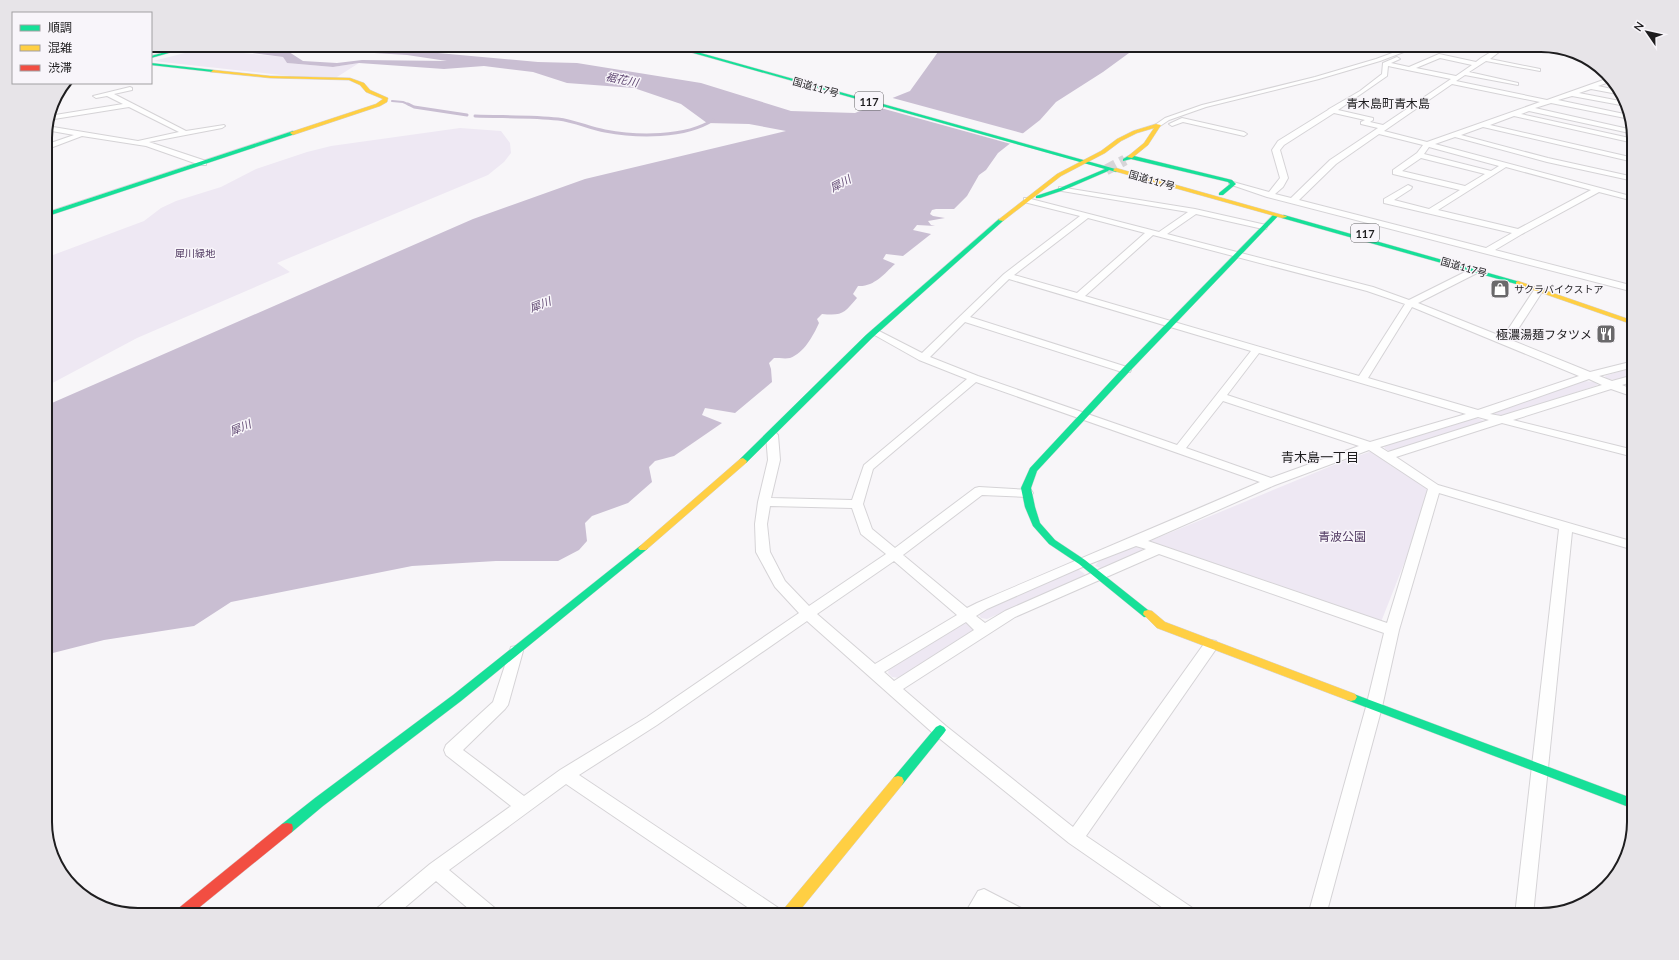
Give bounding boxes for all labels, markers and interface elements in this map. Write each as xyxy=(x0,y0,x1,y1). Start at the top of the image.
legend xyxy=(12,12,152,84)
north arrow xyxy=(1627,12,1667,52)
text: N xyxy=(1631,19,1646,33)
text: 順調 xyxy=(48,20,72,35)
text: 混雑 xyxy=(48,40,72,55)
text: 渋滞 xyxy=(48,60,72,75)
water label: 裾花川 xyxy=(605,69,640,89)
street label: 国道117号 xyxy=(792,75,840,99)
road number: 117 xyxy=(855,92,883,110)
district label: 青木島町青木島 xyxy=(1346,96,1430,111)
street label: 国道117号 xyxy=(1128,168,1176,192)
water label: 犀川 xyxy=(827,172,854,194)
road number: 117 xyxy=(1351,224,1379,242)
park label: 犀川緑地 xyxy=(175,247,216,259)
street label: 国道117号 xyxy=(1440,255,1488,279)
shop icon: サクラバイクストア xyxy=(1489,278,1511,300)
place label: サクラバイクストア xyxy=(1514,283,1603,295)
water label: 犀川 xyxy=(527,294,554,314)
restaurant icon: 極濃湯麺フタツメ xyxy=(1595,323,1617,345)
place label: 極濃湯麺フタツメ xyxy=(1496,327,1592,342)
water label: 犀川 xyxy=(227,416,254,437)
district label: 青木島一丁目 xyxy=(1281,449,1359,465)
park label: 青波公園 xyxy=(1318,529,1366,544)

